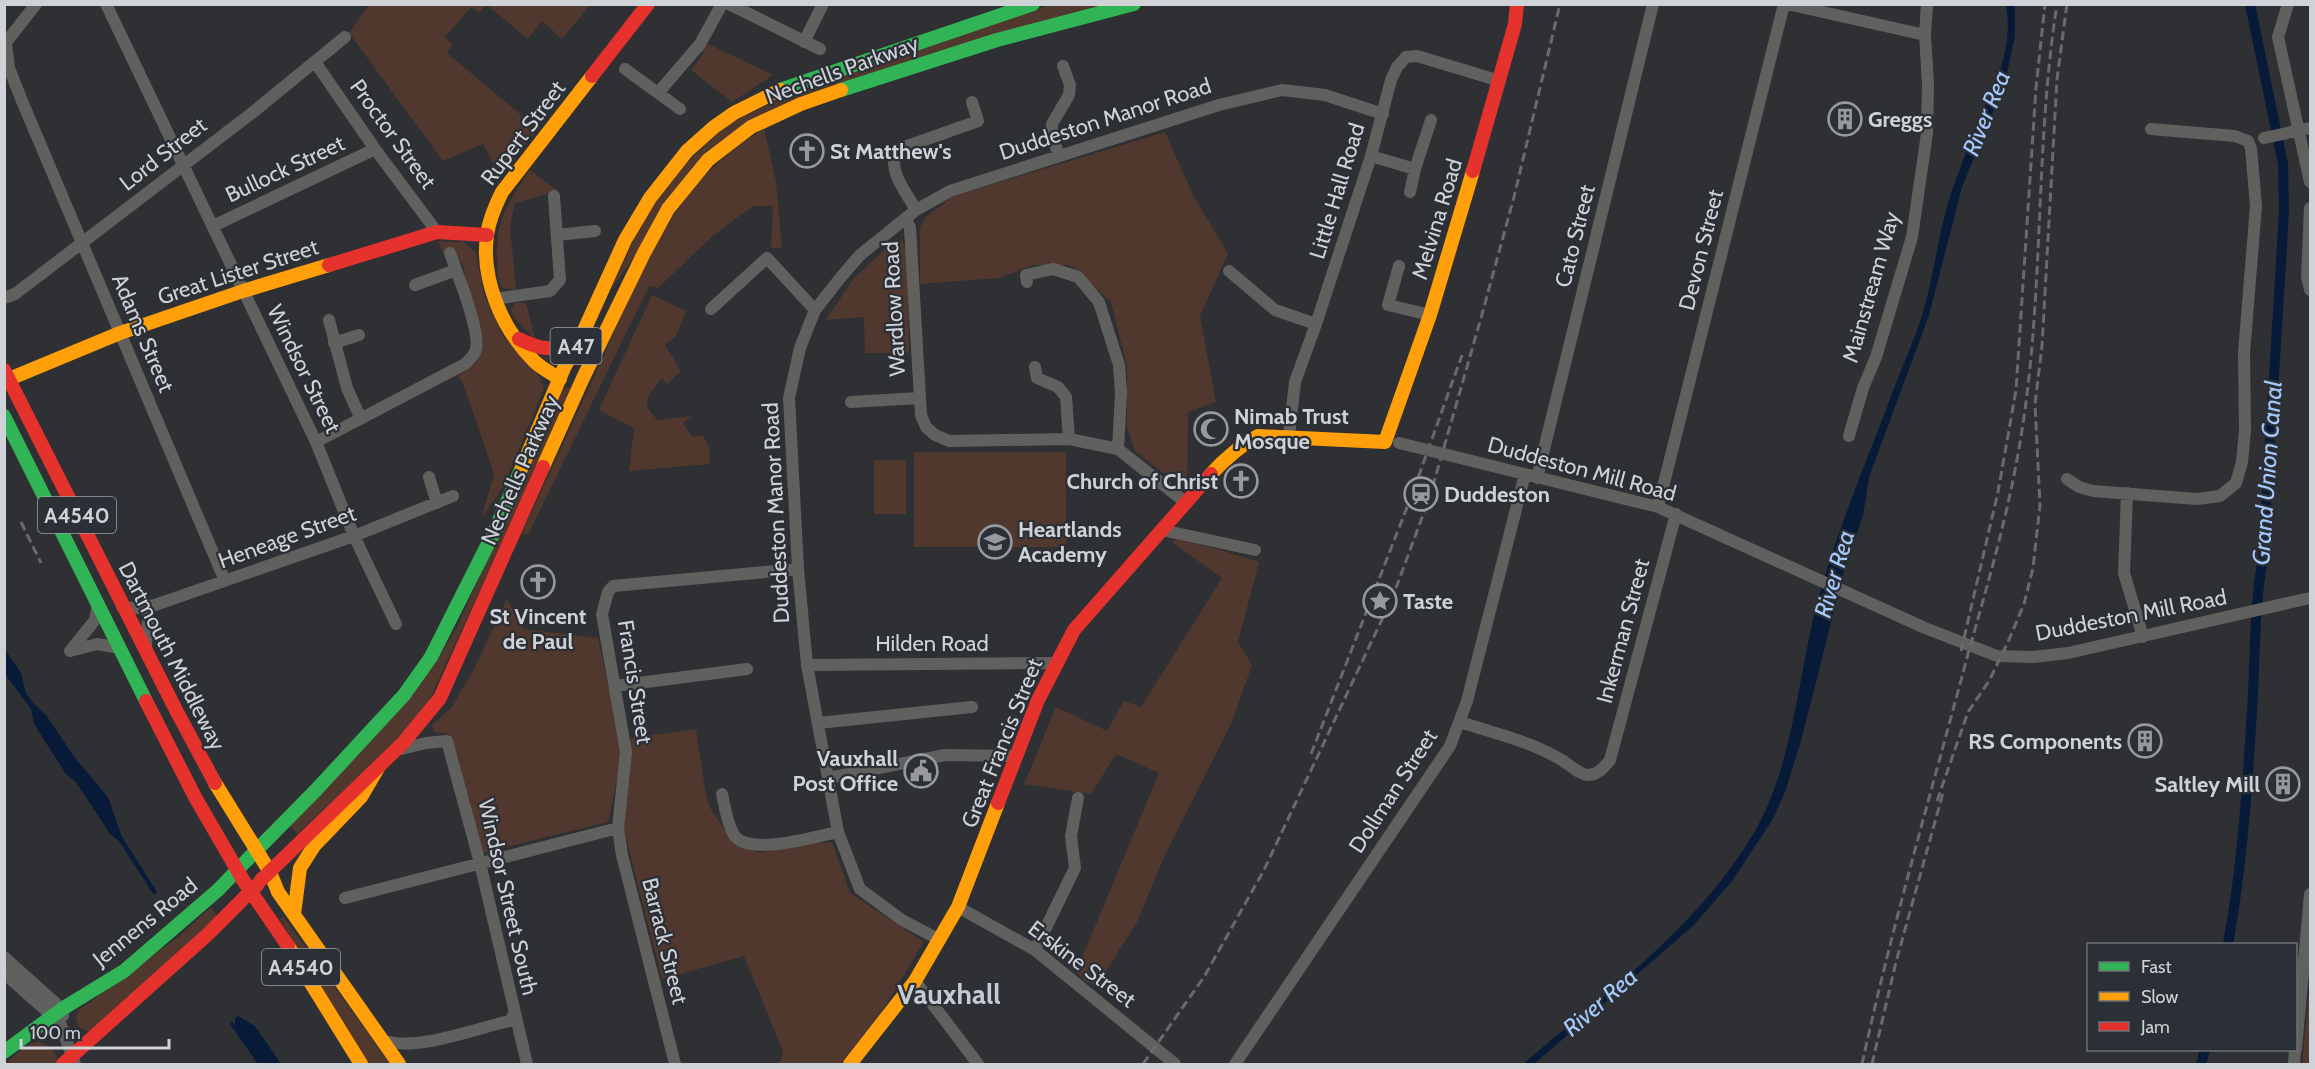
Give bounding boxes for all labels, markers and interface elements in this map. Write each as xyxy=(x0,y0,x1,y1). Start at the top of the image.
street label: Nechells Parkway xyxy=(762,30,922,110)
water label: River Rea xyxy=(1956,66,2016,160)
street label: Duddeston Manor Road xyxy=(996,72,1214,166)
street label: Proctor Street xyxy=(344,74,442,195)
street label: Rupert Street xyxy=(475,75,571,191)
building icon: Greggs xyxy=(1827,101,1863,137)
place label: Greggs xyxy=(1868,106,1932,133)
street label: Lord Street xyxy=(114,111,212,196)
street label: Little Hall Road xyxy=(1304,120,1370,262)
street label: Bullock Street xyxy=(221,129,349,208)
church icon: St Matthew's xyxy=(789,133,825,169)
place label: St Matthew's xyxy=(830,138,952,165)
street label: Melvina Road xyxy=(1406,155,1468,283)
street label: Cato Street xyxy=(1549,181,1601,290)
street label: Devon Street xyxy=(1673,186,1729,313)
street label: Mainstream Way xyxy=(1837,208,1905,366)
street label: Great Lister Street xyxy=(154,233,322,311)
street label: Wardlow Road xyxy=(877,241,911,377)
street label: Adams Street xyxy=(106,270,180,397)
street label: Windsor Street xyxy=(261,300,347,438)
road number: A47 xyxy=(550,328,602,364)
water label: Grand Union Canal xyxy=(2246,379,2288,566)
street label: Nechells Parkway xyxy=(475,391,565,549)
street label: Duddeston Manor Road xyxy=(757,402,795,624)
place label: Nimab Trust Mosque xyxy=(1234,403,1349,455)
mosque icon: Nimab Trust Mosque xyxy=(1193,411,1229,447)
street label: Duddeston Mill Road xyxy=(1485,431,1679,507)
church icon: Church of Christ xyxy=(1223,463,1259,499)
place label: Church of Christ xyxy=(1067,468,1218,495)
station icon: Duddeston xyxy=(1403,476,1439,512)
place label: Duddeston xyxy=(1444,481,1550,507)
road number: A4540 xyxy=(38,497,116,533)
street label: Heneage Street xyxy=(215,499,360,574)
place label: Heartlands Academy xyxy=(1018,516,1122,568)
school or university icon: Heartlands Academy xyxy=(977,524,1013,560)
water label: River Rea xyxy=(1808,527,1860,621)
street label: Inkerman Street xyxy=(1591,555,1655,706)
street label: Dartmouth Middleway xyxy=(113,557,231,755)
church icon: St Vincent de Paul xyxy=(520,564,556,600)
place icon: Taste xyxy=(1362,583,1398,619)
street label: Duddeston Mill Road xyxy=(2033,583,2229,647)
place label: Taste xyxy=(1403,588,1453,615)
place label: St Vincent de Paul xyxy=(490,603,587,655)
street label: Francis Street xyxy=(612,618,658,747)
street label: Hilden Road xyxy=(875,630,989,657)
street label: Great Francis Street xyxy=(956,654,1049,832)
building icon: RS Components xyxy=(2127,723,2163,759)
street label: Dollman Street xyxy=(1343,724,1443,858)
place label: RS Components xyxy=(1968,728,2122,755)
place label: Vauxhall Post Office xyxy=(792,745,898,797)
public building icon: Vauxhall Post Office xyxy=(903,753,939,789)
building icon: Saltley Mill xyxy=(2265,766,2301,802)
place label: Saltley Mill xyxy=(2154,771,2260,798)
street label: Windsor Street South xyxy=(472,796,544,998)
street label: Jennens Road xyxy=(87,872,203,973)
street label: Barrack Street xyxy=(636,875,694,1008)
street label: Erskine Street xyxy=(1023,915,1142,1014)
legend xyxy=(2087,943,2297,1051)
road number: A4540 xyxy=(262,949,340,985)
text: Fast xyxy=(2141,956,2172,978)
water label: River Rea xyxy=(1557,962,1643,1042)
district label: Vauxhall xyxy=(897,977,1001,1011)
text: Slow xyxy=(2141,986,2178,1008)
scale bar xyxy=(21,1012,170,1050)
text: Jam xyxy=(2140,1016,2170,1038)
text: 100 m xyxy=(30,1022,81,1044)

